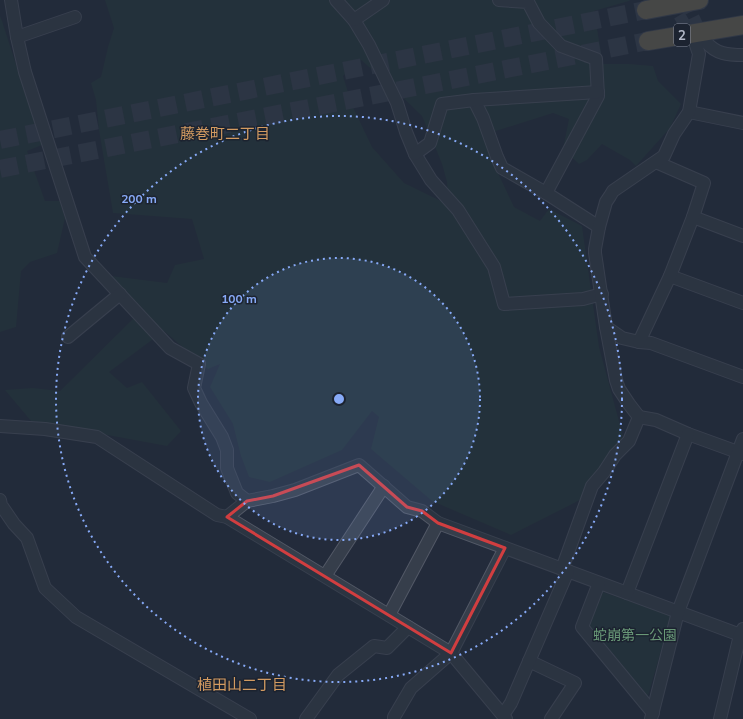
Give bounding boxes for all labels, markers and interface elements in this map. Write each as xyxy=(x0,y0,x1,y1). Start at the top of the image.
road number: 2 xyxy=(674,24,690,46)
district label: 藤巻町二丁目 xyxy=(180,124,270,143)
text: 200 m xyxy=(121,191,157,206)
text: 100 m xyxy=(221,291,257,306)
centre of rings xyxy=(332,392,346,406)
park label: 蛇崩第一公園 xyxy=(593,626,677,644)
district label: 植田山二丁目 xyxy=(197,675,287,694)

